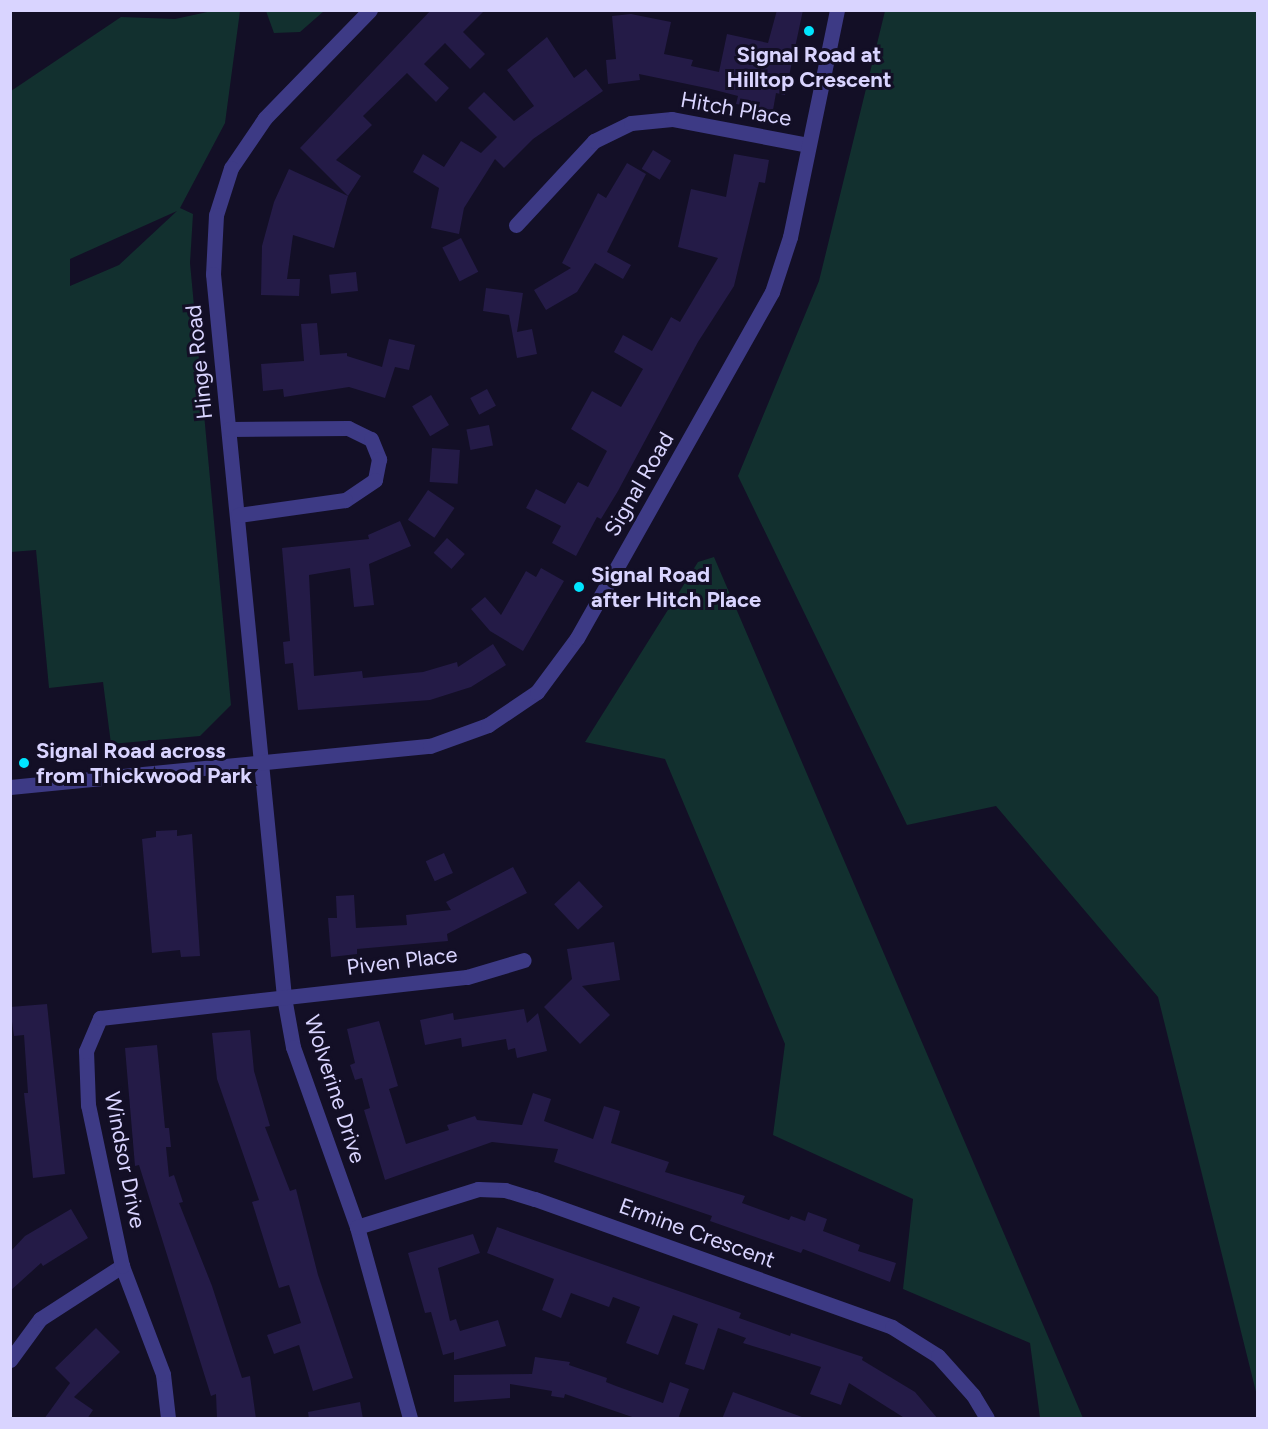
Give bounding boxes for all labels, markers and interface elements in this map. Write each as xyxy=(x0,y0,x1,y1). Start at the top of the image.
marker: Signal Road at Hilltop Crescent xyxy=(802,24,816,38)
place label: Signal Road at Hilltop Crescent xyxy=(726,41,892,92)
street label: Hitch Place xyxy=(678,86,794,132)
street label: Hinge Road xyxy=(180,303,218,421)
street label: Signal Road xyxy=(599,427,679,541)
place label: Signal Road after Hitch Place xyxy=(591,561,761,612)
marker: Signal Road after Hitch Place xyxy=(572,580,586,594)
place label: Signal Road across from Thickwood Park xyxy=(36,737,252,788)
marker: Signal Road across from Thickwood Park xyxy=(17,756,31,770)
street label: Piven Place xyxy=(345,941,459,981)
street label: Wolverine Drive xyxy=(299,1012,371,1166)
street label: Windsor Drive xyxy=(99,1090,151,1230)
street label: Ermine Crescent xyxy=(615,1193,779,1273)

